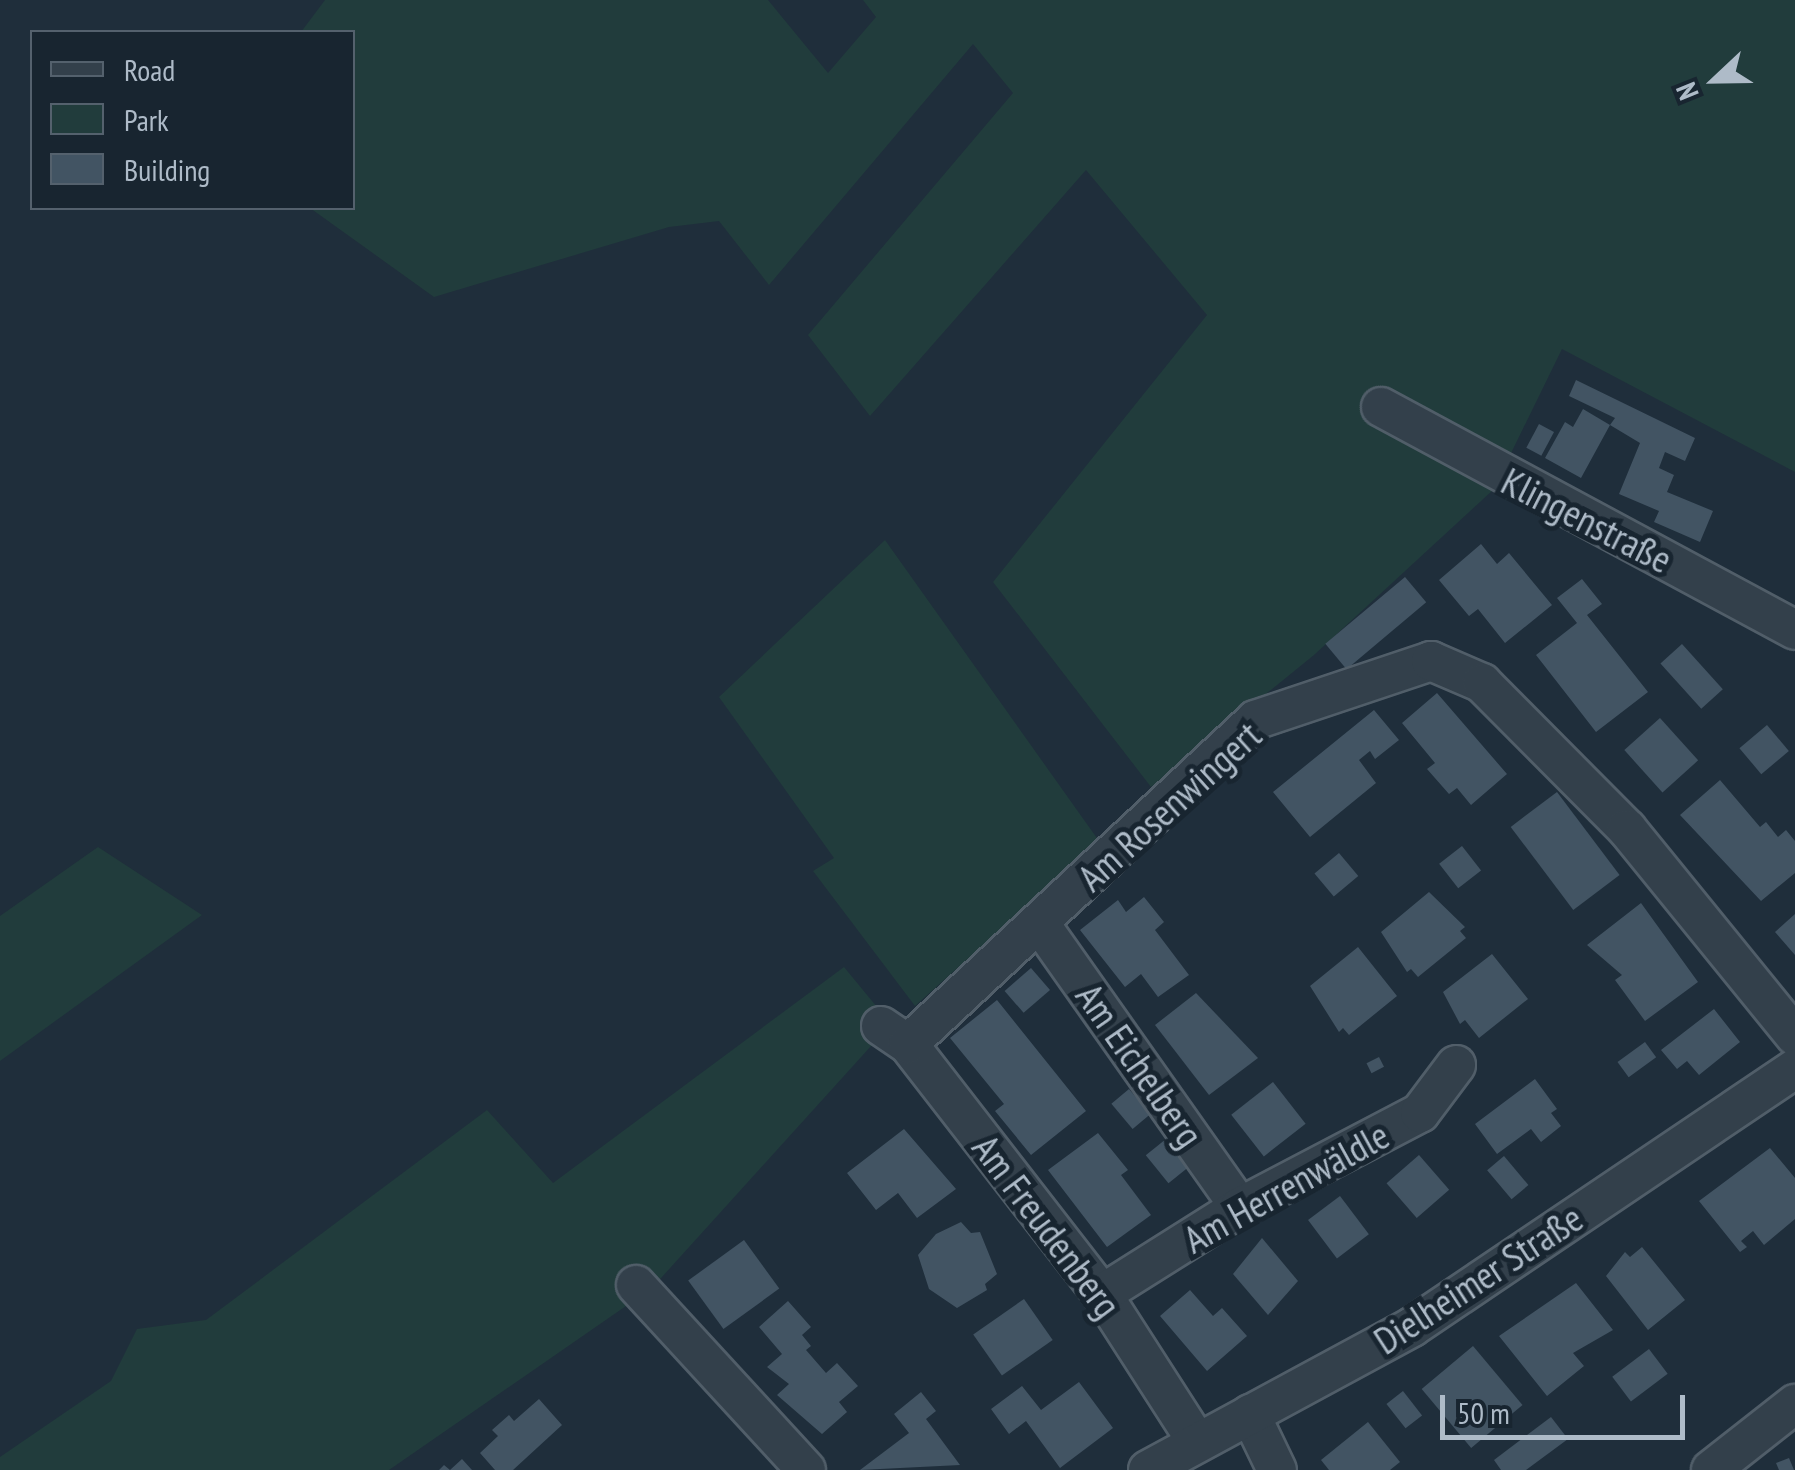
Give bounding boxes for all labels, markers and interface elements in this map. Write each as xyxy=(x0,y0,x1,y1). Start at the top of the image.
legend xyxy=(30,30,355,210)
north arrow xyxy=(1665,30,1765,130)
text: Road xyxy=(124,50,175,89)
text: N xyxy=(1667,77,1707,105)
text: Park xyxy=(124,100,169,139)
text: Building xyxy=(124,150,210,189)
street label: Klingenstraße xyxy=(1494,458,1680,582)
street label: Am Rosenwingert xyxy=(1068,712,1270,900)
street label: Am Eichelberg xyxy=(1067,974,1213,1156)
street label: Am Herrenwäldle xyxy=(1175,1112,1397,1262)
street label: Am Freudenberg xyxy=(964,1126,1130,1326)
street label: Dielheimer Straße xyxy=(1365,1195,1591,1363)
scale bar xyxy=(1445,1375,1690,1437)
text: 50 m xyxy=(1457,1393,1510,1432)

